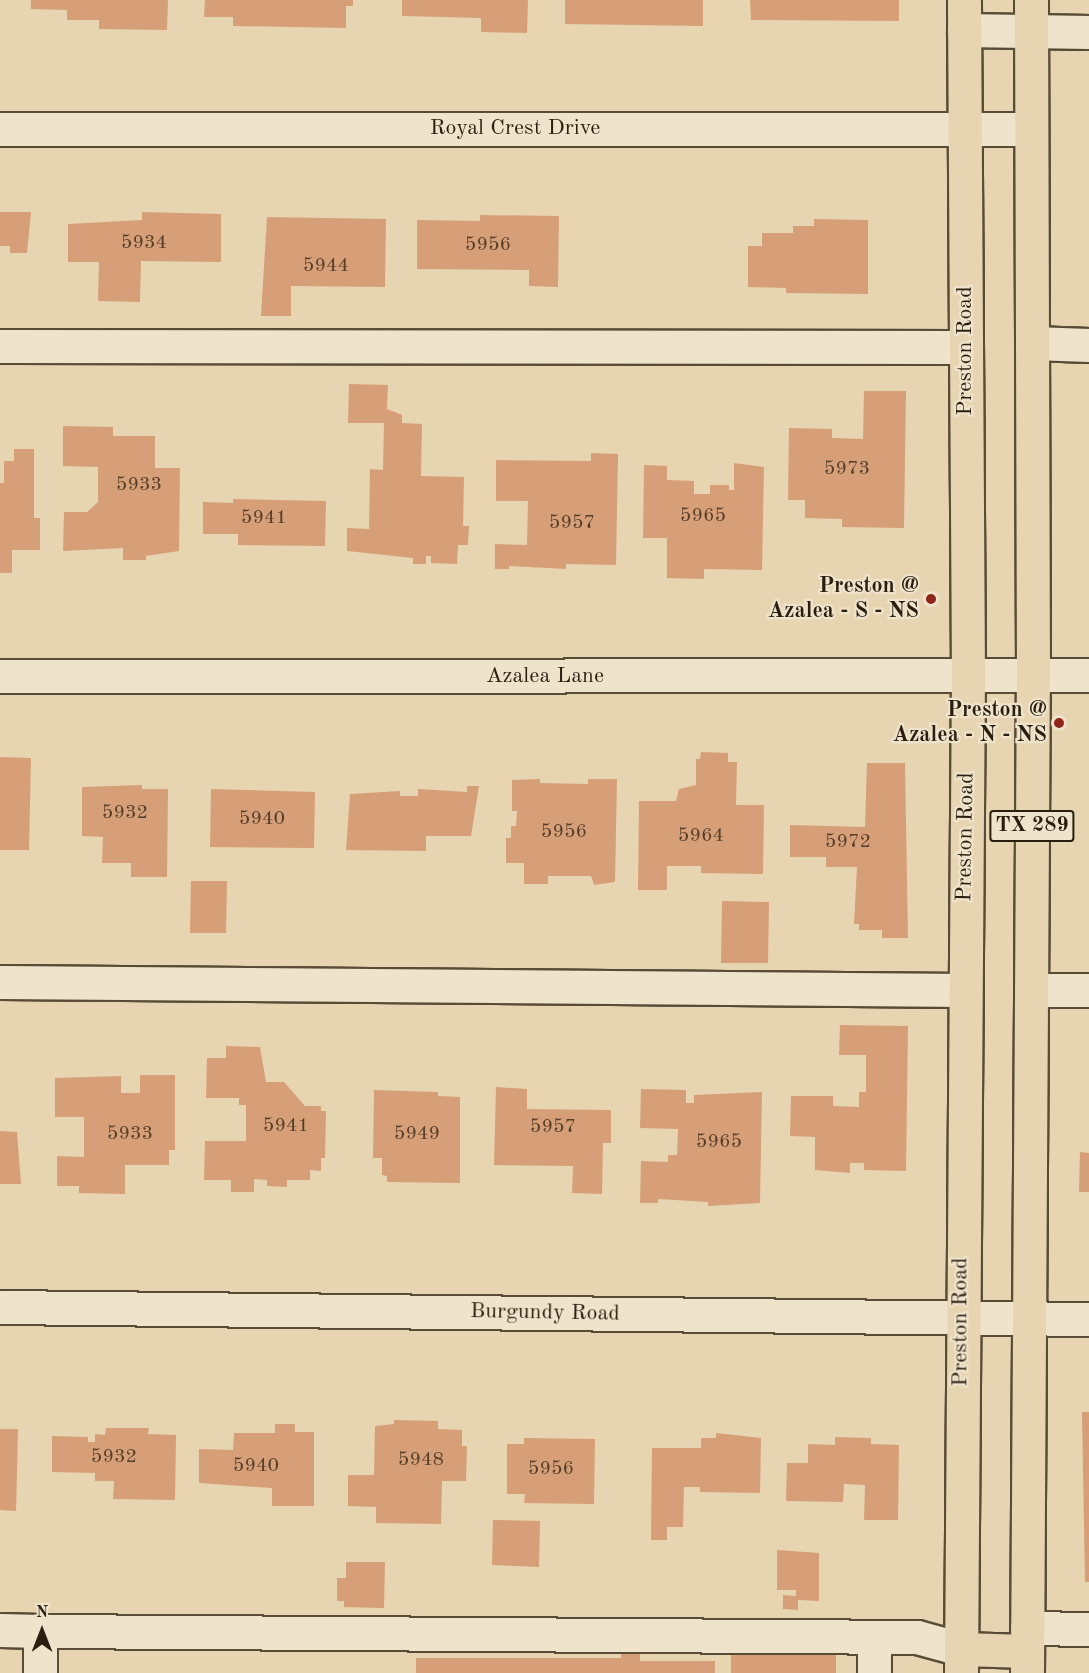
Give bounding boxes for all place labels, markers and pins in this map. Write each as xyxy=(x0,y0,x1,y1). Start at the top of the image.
place label: Preston @ Azalea - S - NS xyxy=(768,573,919,624)
marker: Preston @ Azalea - S - NS xyxy=(924,592,938,606)
place label: Preston @ Azalea - N - NS xyxy=(893,697,1047,748)
marker: Preston @ Azalea - N - NS xyxy=(1052,716,1066,730)

